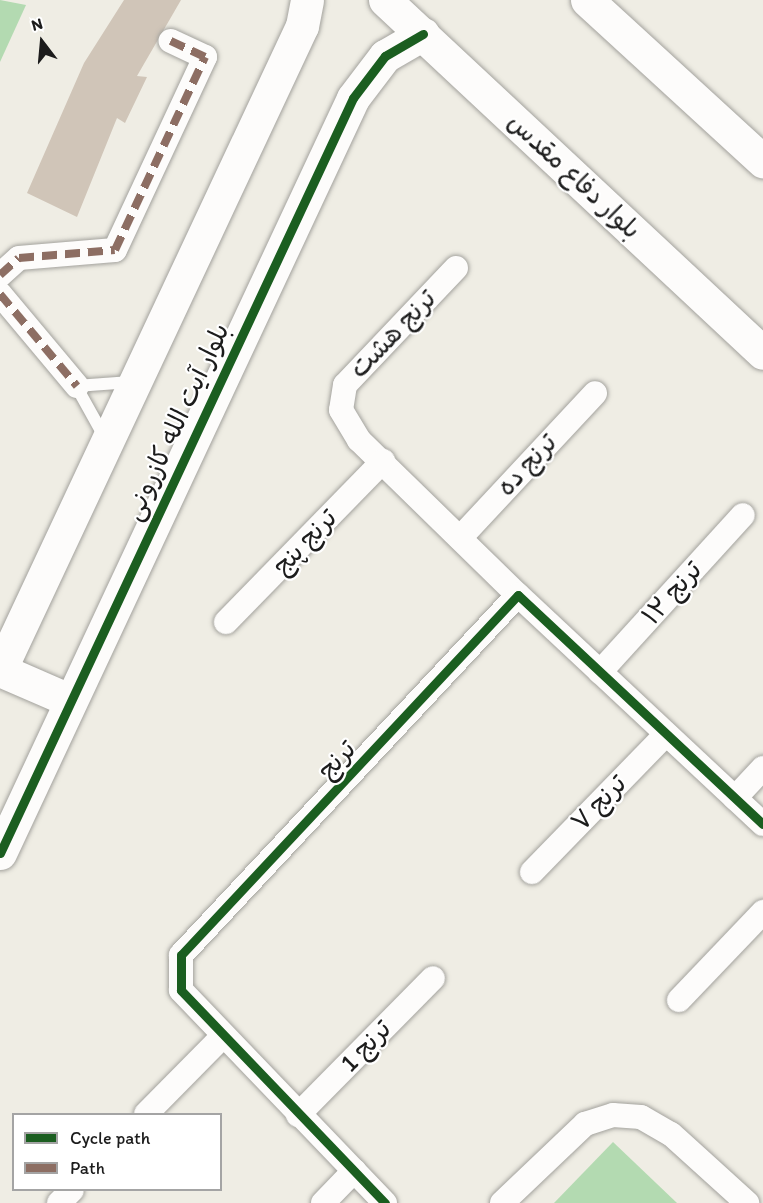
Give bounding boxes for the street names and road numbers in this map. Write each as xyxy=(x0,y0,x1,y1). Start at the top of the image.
street label: بلوار دفاع مقدس xyxy=(501,106,647,246)
street label: ترنج هشت xyxy=(343,283,443,385)
street label: بلوار آیت الله کازرونی xyxy=(118,318,236,526)
street label: ترنج ده xyxy=(490,427,564,503)
street label: ترنج پنج xyxy=(266,503,344,581)
street label: ترنج ۱۲ xyxy=(635,555,709,631)
street label: ترنج xyxy=(311,734,363,786)
street label: ترنج ۷ xyxy=(565,768,633,838)
street label: ترنج 1 xyxy=(334,1014,398,1078)

